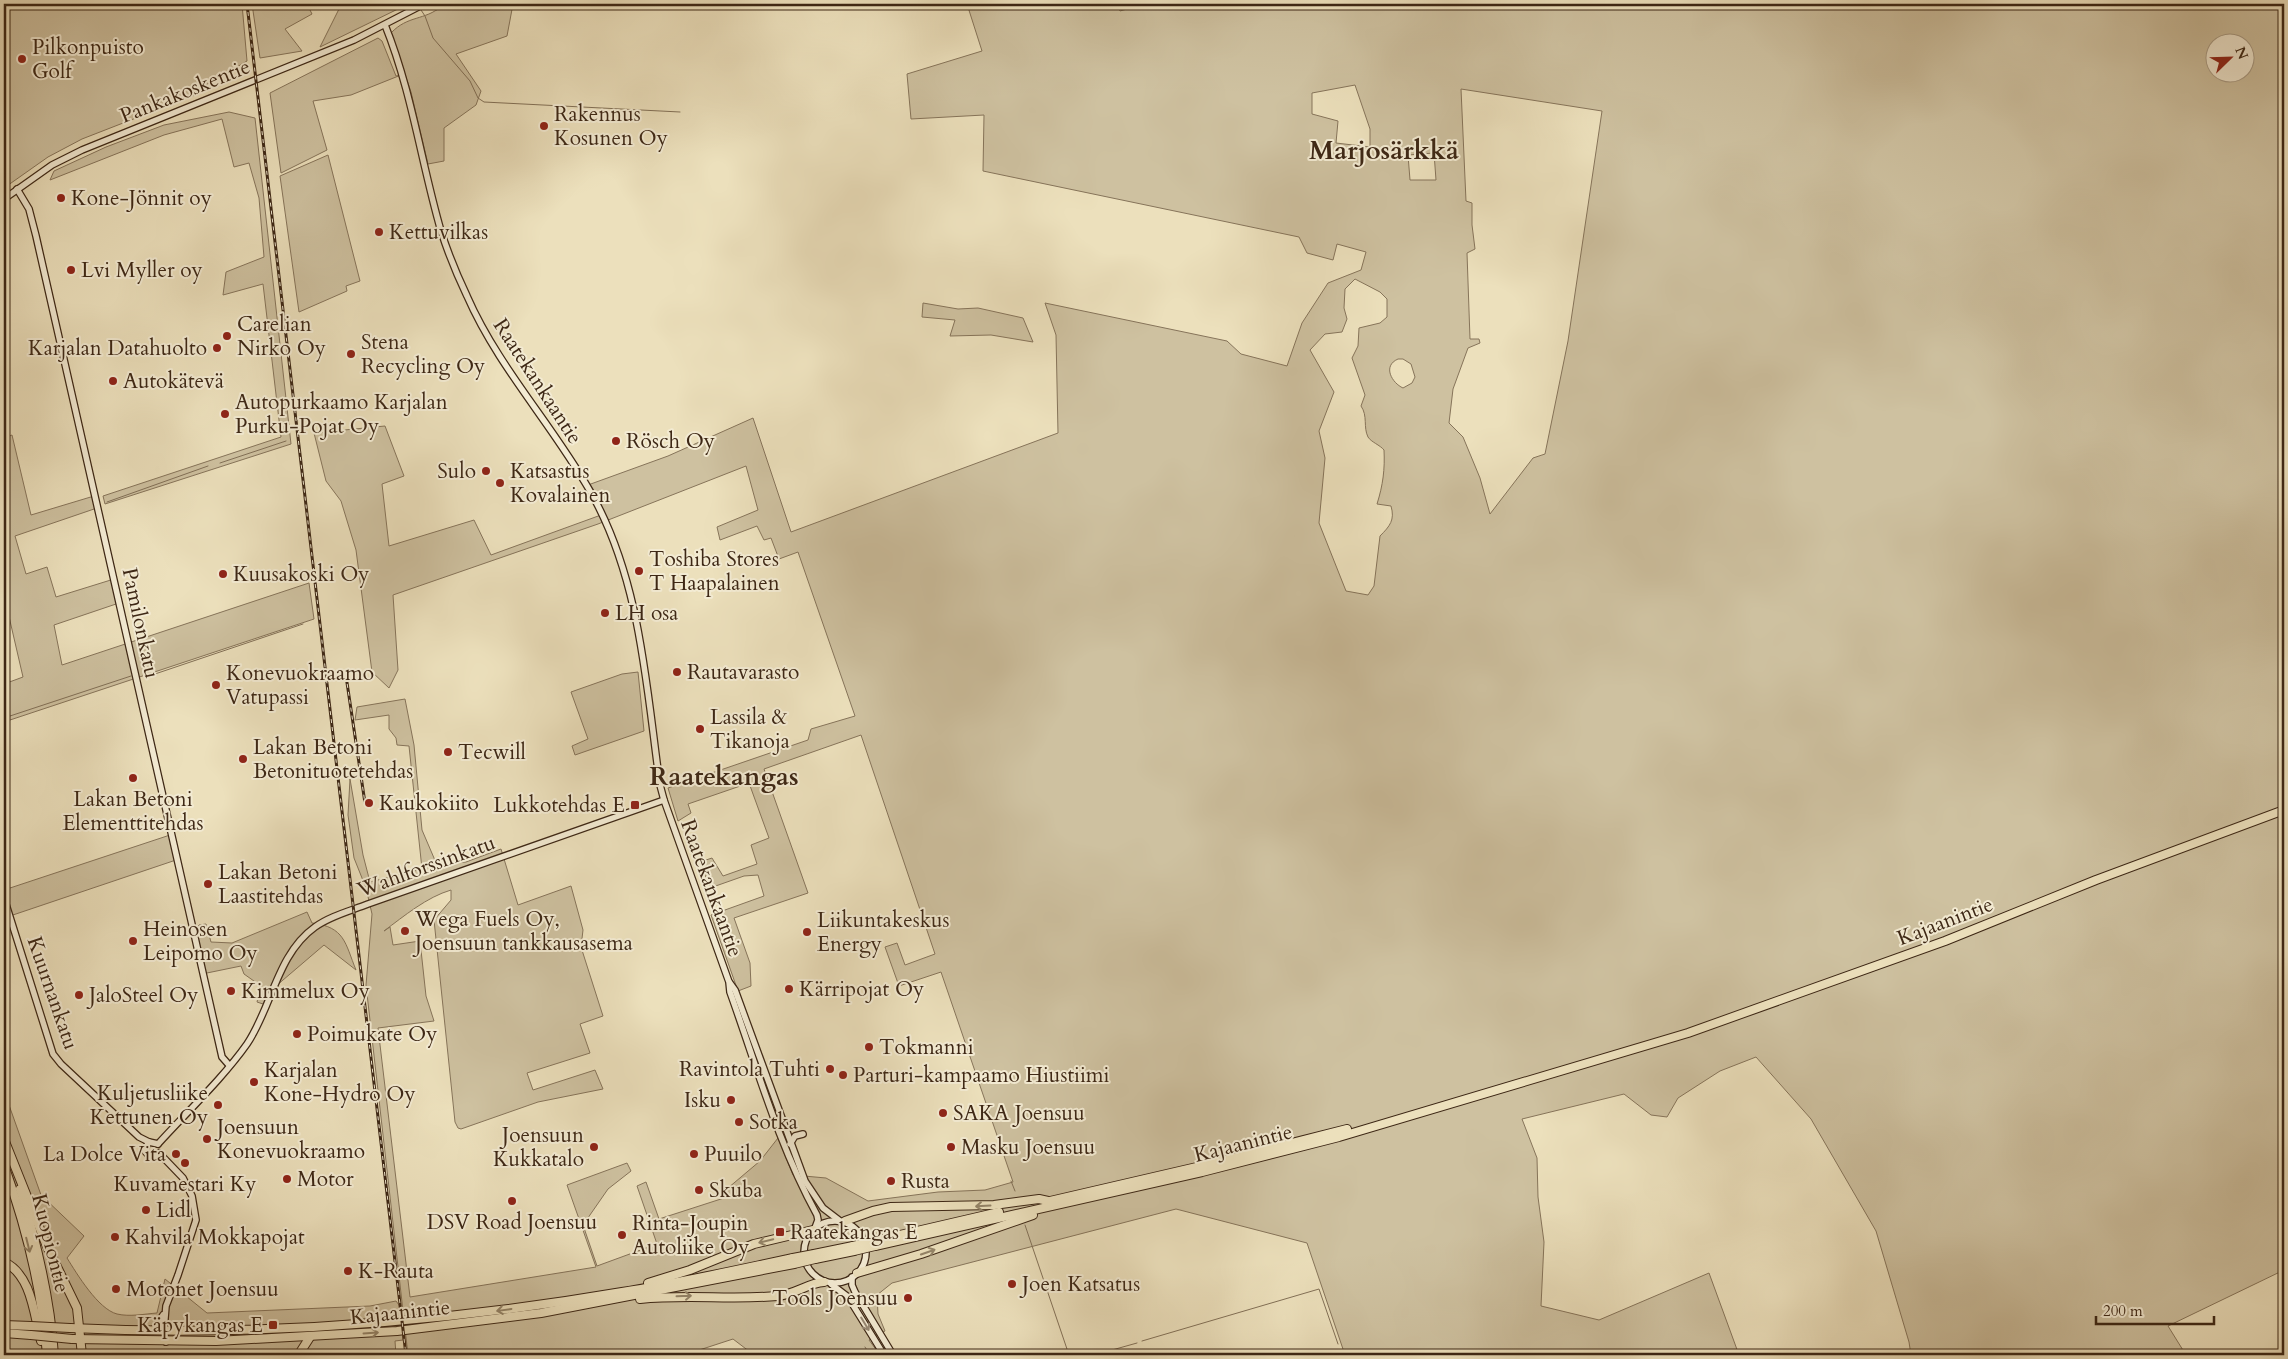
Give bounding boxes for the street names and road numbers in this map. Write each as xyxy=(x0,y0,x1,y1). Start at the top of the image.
street label: Pankakoskentie xyxy=(116,52,255,131)
street label: Raatekankaantie xyxy=(486,313,589,450)
street label: Pamilonkatu xyxy=(115,565,166,681)
street label: Raatekankaantie xyxy=(673,815,750,961)
street label: Wahlforssinkatu xyxy=(352,828,499,905)
street label: Kajaanintie xyxy=(1893,890,1997,953)
street label: Kuurnankatu xyxy=(20,933,85,1054)
street label: Kajaanintie xyxy=(1191,1117,1295,1170)
street label: Kuopiontie xyxy=(24,1191,77,1296)
street label: Kajaanintie xyxy=(348,1293,452,1332)

